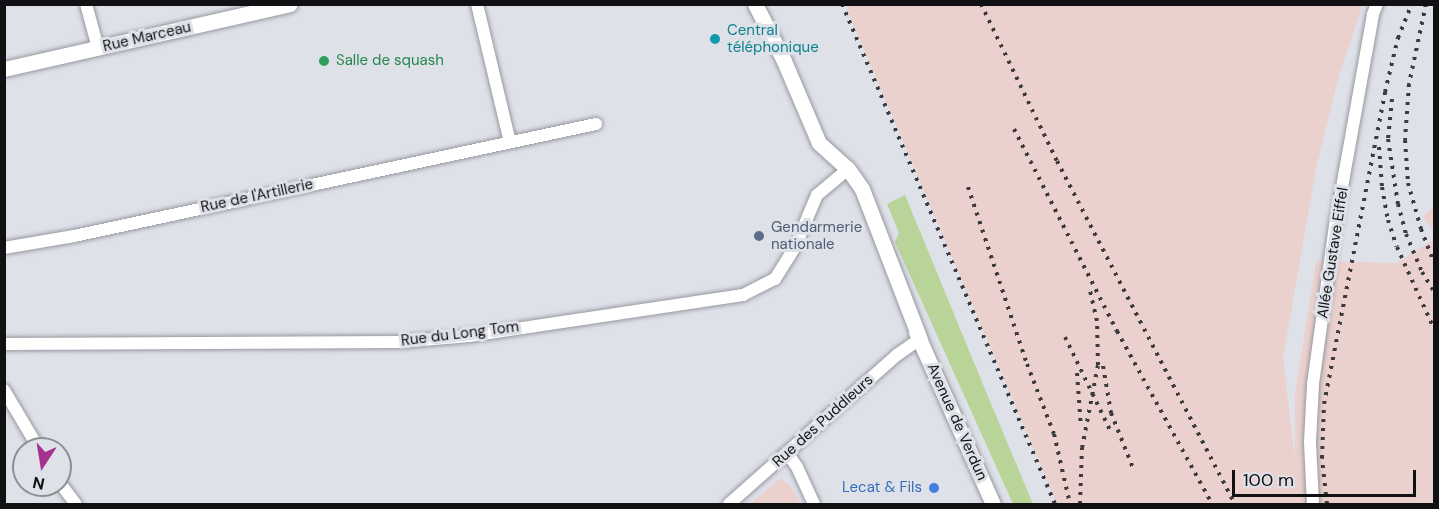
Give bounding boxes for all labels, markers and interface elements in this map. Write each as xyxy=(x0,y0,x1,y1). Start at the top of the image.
street label: Rue Marceau xyxy=(101,18,193,56)
place label: Central téléphonique xyxy=(727,21,819,56)
marker: Central téléphonique xyxy=(708,32,722,46)
place label: Salle de squash xyxy=(336,52,444,70)
marker: Salle de squash xyxy=(317,54,331,68)
street label: Rue de l'Artillerie xyxy=(199,175,315,217)
street label: Allée Gustave Eiffel xyxy=(1314,186,1352,320)
place label: Gendarmerie nationale xyxy=(771,218,862,253)
marker: Gendarmerie nationale xyxy=(752,229,766,243)
street label: Rue du Long Tom xyxy=(400,318,520,350)
street label: Avenue de Verdun xyxy=(923,361,991,483)
street label: Rue des Puddleurs xyxy=(769,371,877,471)
north arrow xyxy=(12,437,72,497)
scale bar xyxy=(1235,458,1420,496)
text: 100 m xyxy=(1243,468,1294,492)
text: N xyxy=(31,472,46,495)
place label: Lecat & Fils xyxy=(842,479,922,497)
marker: Lecat & Fils xyxy=(927,481,941,495)

